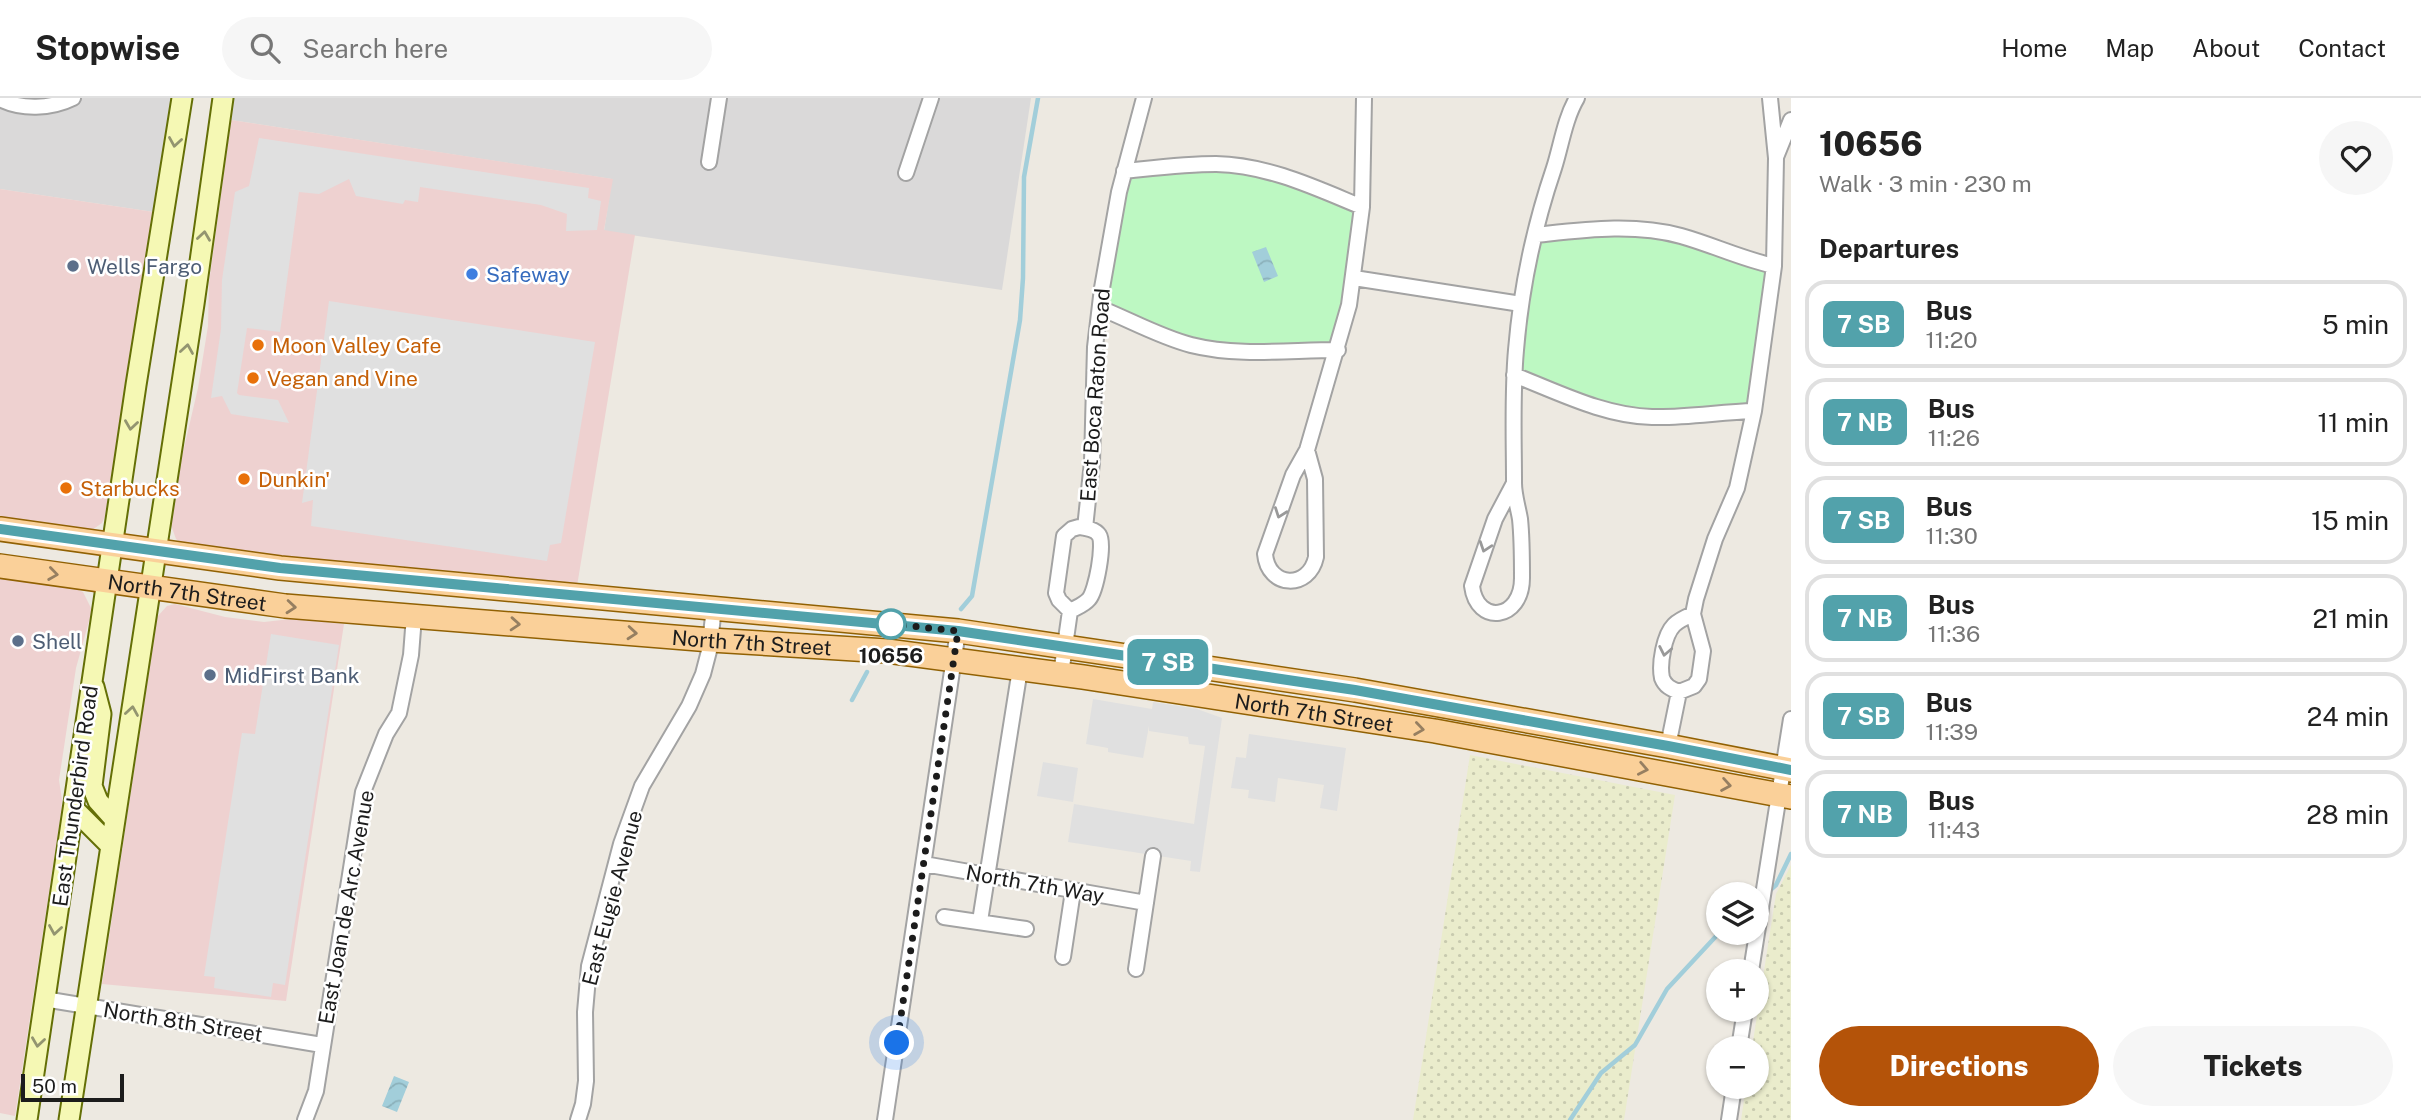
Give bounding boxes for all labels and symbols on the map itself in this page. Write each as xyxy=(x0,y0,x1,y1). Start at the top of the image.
one-way arrow xyxy=(168,136,183,148)
one-way arrow xyxy=(196,230,211,242)
place label: Wells Fargo xyxy=(87,254,202,279)
marker: Wells Fargo xyxy=(65,258,81,274)
place label: Safeway xyxy=(486,262,570,287)
marker: Safeway xyxy=(464,266,480,282)
street label: East Boca Raton Road xyxy=(1075,287,1115,503)
place label: Moon Valley Cafe xyxy=(272,333,441,358)
marker: Moon Valley Cafe xyxy=(250,337,266,353)
one-way arrow xyxy=(179,343,194,355)
place label: Vegan and Vine xyxy=(267,366,418,391)
marker: Vegan and Vine xyxy=(245,370,261,386)
one-way arrow xyxy=(123,419,138,431)
place label: Dunkin' xyxy=(258,467,330,492)
marker: Dunkin' xyxy=(236,471,252,487)
place label: Starbucks xyxy=(80,476,180,501)
marker: Starbucks xyxy=(58,480,74,496)
one-way arrow xyxy=(1274,506,1288,518)
one-way arrow xyxy=(1479,540,1493,552)
one-way arrow xyxy=(48,566,59,581)
street label: North 7th Street xyxy=(106,569,268,616)
one-way arrow xyxy=(286,599,297,614)
marker: 10656 xyxy=(876,609,906,639)
one-way arrow xyxy=(510,616,521,631)
street label: North 7th Street xyxy=(671,624,833,660)
one-way arrow xyxy=(627,625,638,640)
place label: Shell xyxy=(32,629,82,654)
marker: Shell xyxy=(10,633,26,649)
line badge: 7 SB xyxy=(1119,639,1217,685)
place label: 10656 xyxy=(859,643,923,668)
one-way arrow xyxy=(1658,645,1673,657)
place label: MidFirst Bank xyxy=(224,663,360,688)
marker: MidFirst Bank xyxy=(202,667,218,683)
street label: East Thunderbird Road xyxy=(47,684,103,908)
street label: North 7th Street xyxy=(1233,688,1395,737)
one-way arrow xyxy=(124,705,139,717)
one-way arrow xyxy=(1413,721,1425,736)
one-way arrow xyxy=(1637,761,1649,776)
one-way arrow xyxy=(1720,776,1732,791)
street label: East Joan de Arc Avenue xyxy=(313,788,379,1026)
street label: East Eugie Avenue xyxy=(577,808,647,988)
street label: North 7th Way xyxy=(964,860,1106,908)
one-way arrow xyxy=(48,924,63,936)
street label: North 8th Street xyxy=(101,997,265,1047)
your location xyxy=(879,1025,914,1060)
one-way arrow xyxy=(31,1036,46,1048)
scale bar xyxy=(21,1071,124,1103)

